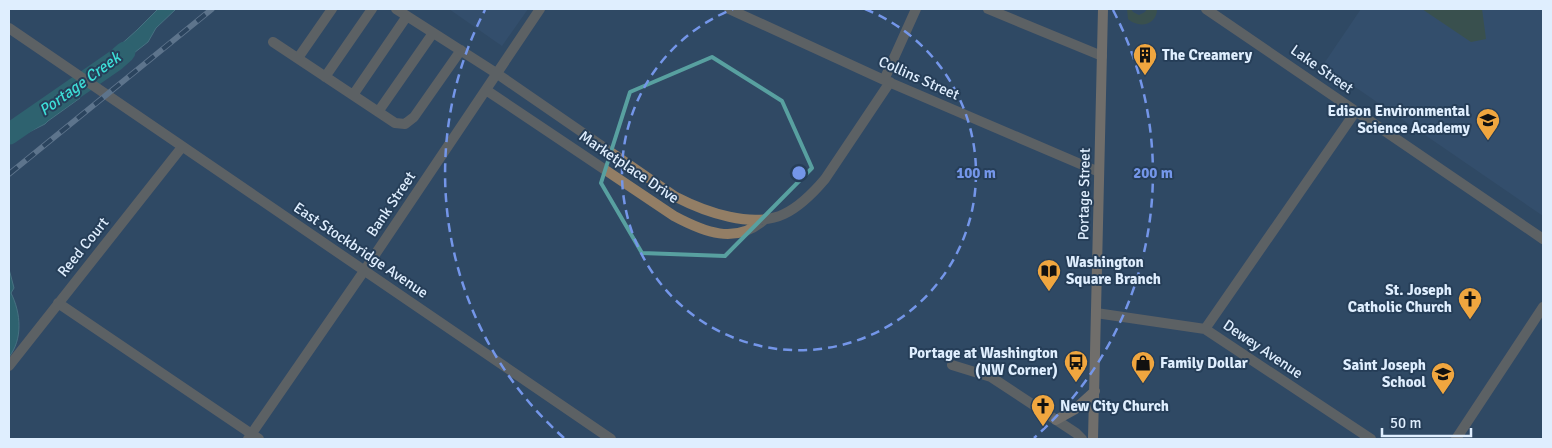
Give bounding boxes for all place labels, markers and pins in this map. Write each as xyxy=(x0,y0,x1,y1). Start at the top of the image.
building icon: The Creamery xyxy=(1132,42,1158,76)
place label: The Creamery xyxy=(1162,46,1253,64)
place label: Edison Environmental Science Academy xyxy=(1327,102,1471,137)
school or university icon: Edison Environmental Science Academy xyxy=(1475,107,1501,141)
centre of rings xyxy=(790,164,808,182)
place label: Washington Square Branch xyxy=(1066,253,1161,288)
library icon: Washington Square Branch xyxy=(1036,258,1062,292)
place label: St. Joseph Catholic Church xyxy=(1348,281,1452,316)
church icon: St. Joseph Catholic Church xyxy=(1457,286,1483,320)
place label: Portage at Washington (NW Corner) xyxy=(909,344,1058,379)
bus stop icon: Portage at Washington (NW Corner) xyxy=(1063,349,1089,383)
shop icon: Family Dollar xyxy=(1130,350,1156,384)
place label: Family Dollar xyxy=(1160,354,1248,372)
place label: Saint Joseph School xyxy=(1343,356,1426,391)
school or university icon: Saint Joseph School xyxy=(1430,361,1456,395)
church icon: New City Church xyxy=(1030,393,1056,427)
place label: New City Church xyxy=(1060,397,1169,415)

